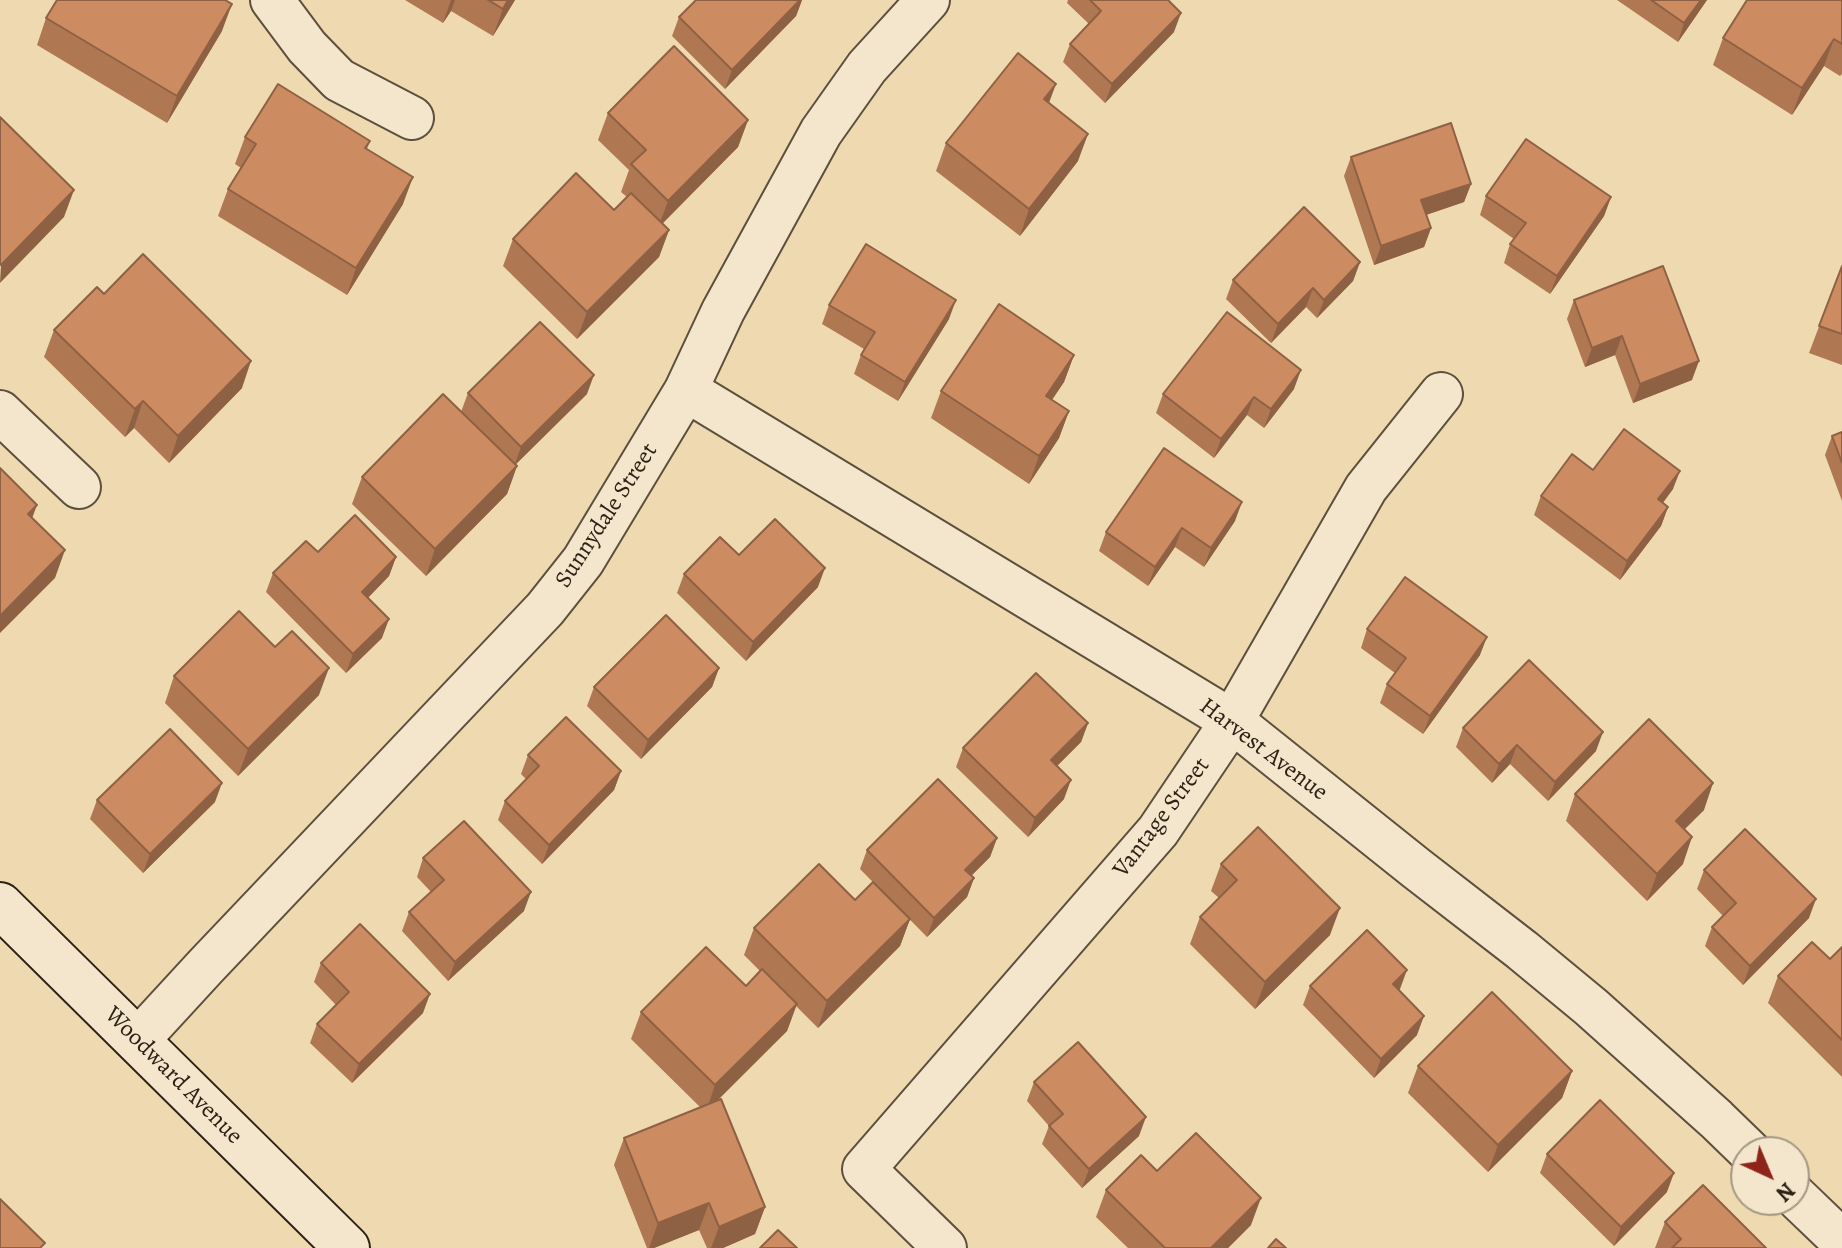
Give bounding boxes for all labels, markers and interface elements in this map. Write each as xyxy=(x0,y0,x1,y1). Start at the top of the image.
street label: Sunnydale Street xyxy=(550,438,664,594)
street label: Harvest Avenue xyxy=(1193,692,1333,808)
street label: Vantage Street xyxy=(1108,752,1216,884)
street label: Woodward Avenue xyxy=(98,1001,248,1151)
north arrow xyxy=(1730,1136,1810,1216)
text: N xyxy=(1769,1175,1801,1208)

